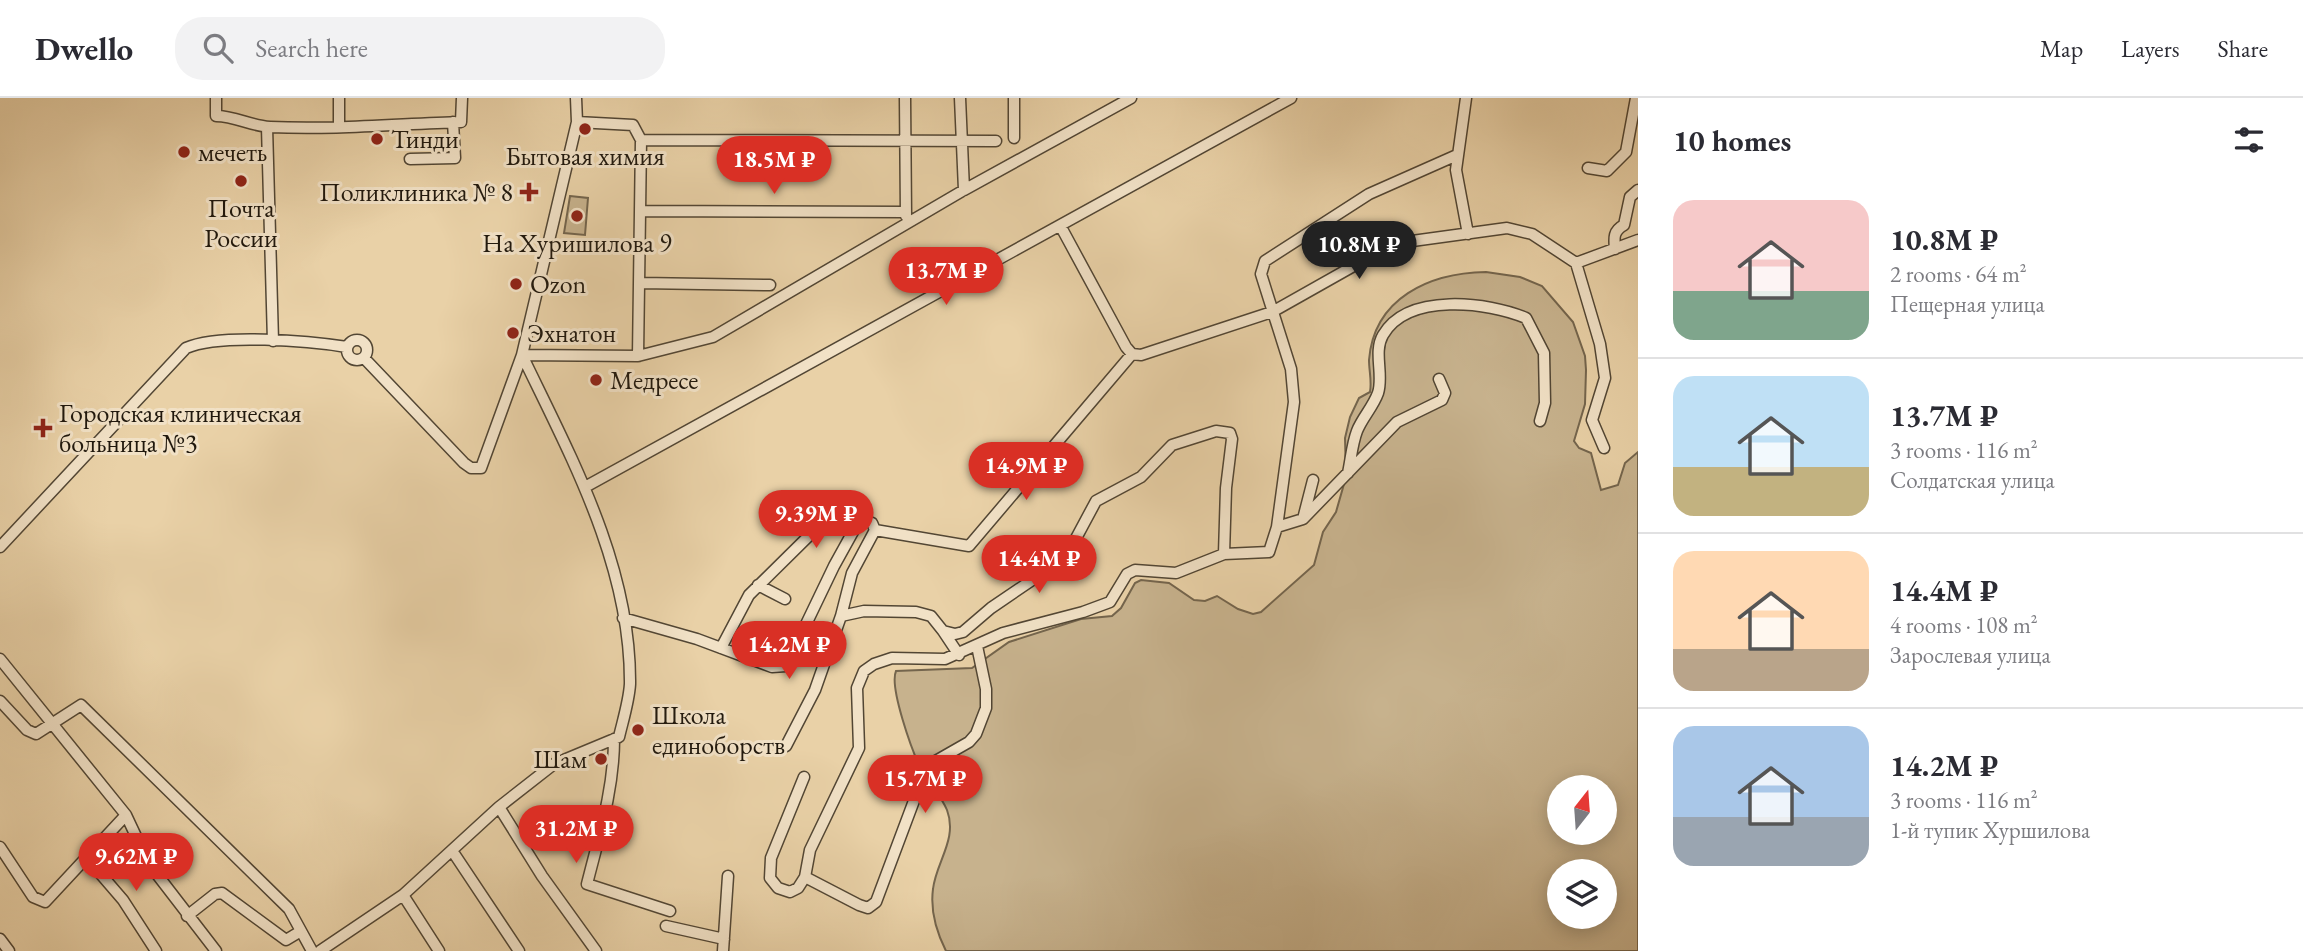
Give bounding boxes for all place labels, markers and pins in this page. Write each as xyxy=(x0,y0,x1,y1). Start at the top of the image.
marker: Бытовая химия xyxy=(577,121,593,137)
place label: Тинди xyxy=(391,122,459,156)
marker: Тинди xyxy=(369,131,385,147)
place label: мечеть xyxy=(198,135,267,169)
pin: 18.5M ₽ xyxy=(709,136,839,196)
place label: Бытовая химия xyxy=(505,139,665,173)
marker: мечеть xyxy=(176,144,192,160)
marker: Почта России xyxy=(233,173,249,189)
place label: Поликлиника № 8 xyxy=(319,175,513,209)
marker: Поликлиника № 8 xyxy=(519,182,539,202)
place label: Почта России xyxy=(204,191,278,255)
marker: На Хуришилова 9 xyxy=(569,208,585,224)
pin: 10.8M ₽ xyxy=(1294,222,1424,281)
place label: На Хуришилова 9 xyxy=(482,226,672,260)
pin: 13.7M ₽ xyxy=(881,248,1011,307)
place label: Ozon xyxy=(530,267,587,301)
marker: Ozon xyxy=(508,276,524,292)
place label: Эхнатон xyxy=(527,316,616,350)
marker: Эхнатон xyxy=(505,325,521,341)
place label: Медресе xyxy=(610,363,698,397)
marker: Медресе xyxy=(588,372,604,388)
place label: Городская клиническая больница №3 xyxy=(59,396,302,460)
marker: Городская клиническая больница №3 xyxy=(33,418,53,438)
pin: 14.9M ₽ xyxy=(961,442,1091,502)
pin: 9.39M ₽ xyxy=(751,490,881,550)
pin: 14.4M ₽ xyxy=(974,536,1104,595)
pin: 14.2M ₽ xyxy=(724,622,854,681)
place label: Школа единоборств xyxy=(652,698,785,762)
marker: Школа единоборств xyxy=(630,722,646,738)
place label: Шам xyxy=(533,742,587,776)
marker: Шам xyxy=(593,751,609,767)
pin: 15.7M ₽ xyxy=(860,756,990,815)
pin: 31.2M ₽ xyxy=(511,806,641,865)
pin: 9.62M ₽ xyxy=(71,834,201,893)

